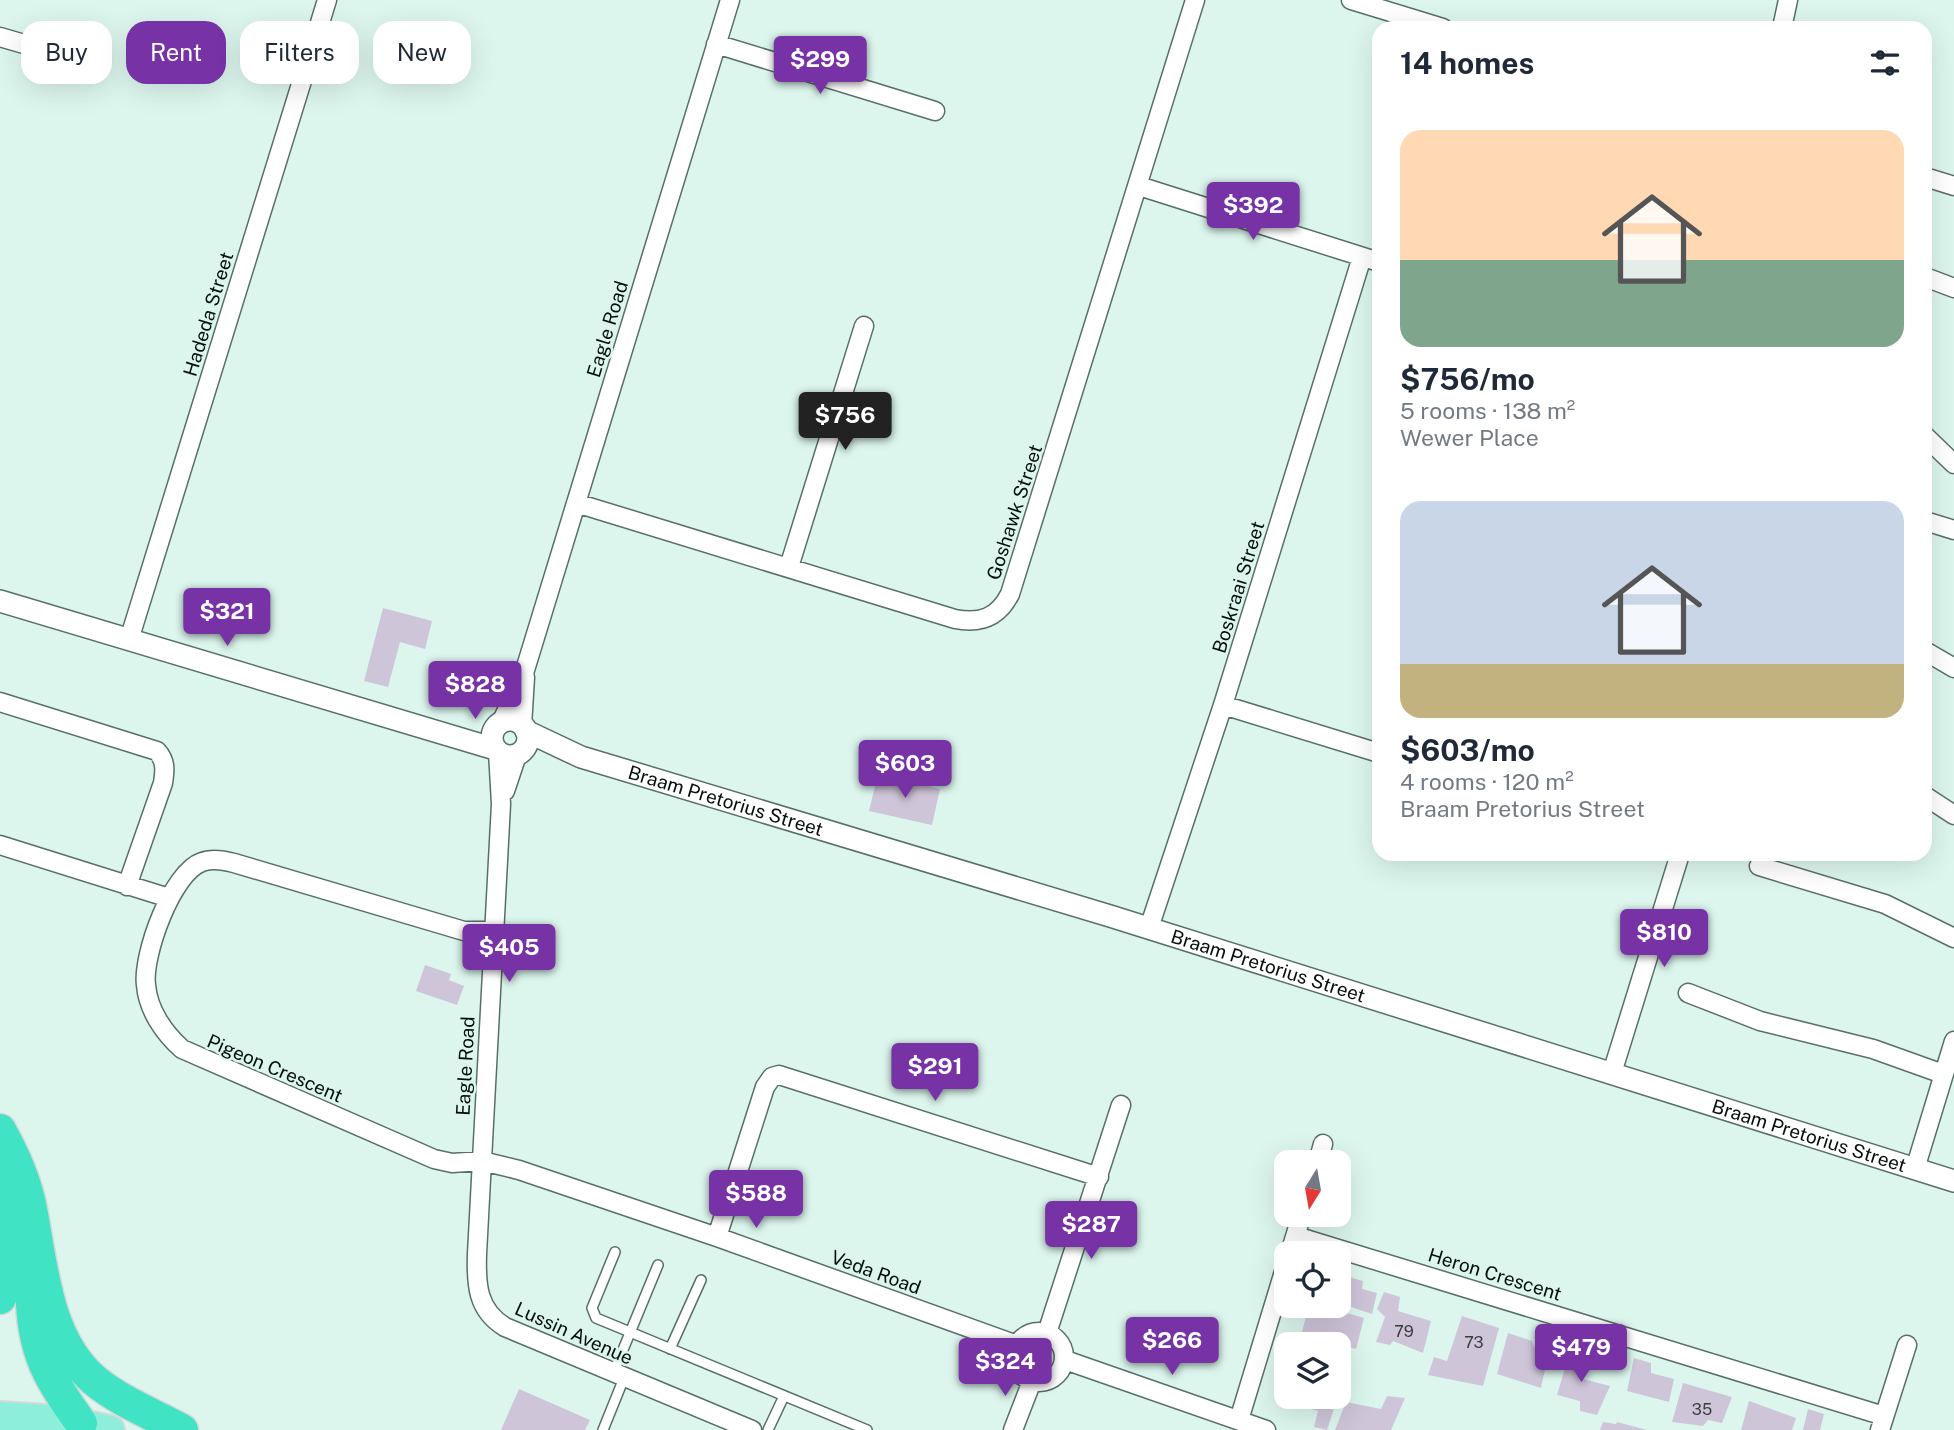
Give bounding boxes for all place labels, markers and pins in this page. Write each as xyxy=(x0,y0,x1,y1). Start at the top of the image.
pin: $299 xyxy=(779,36,861,96)
pin: $392 xyxy=(1212,182,1294,242)
pin: $756 xyxy=(804,392,886,452)
pin: $321 xyxy=(186,588,268,648)
pin: $828 xyxy=(434,662,516,721)
pin: $603 xyxy=(864,740,946,800)
pin: $810 xyxy=(1623,909,1705,969)
pin: $405 xyxy=(468,925,550,984)
pin: $291 xyxy=(894,1044,976,1103)
pin: $588 xyxy=(715,1170,797,1230)
pin: $287 xyxy=(1050,1202,1132,1261)
pin: $266 xyxy=(1131,1318,1213,1377)
pin: $479 xyxy=(1540,1324,1622,1384)
pin: $324 xyxy=(964,1338,1046,1398)

